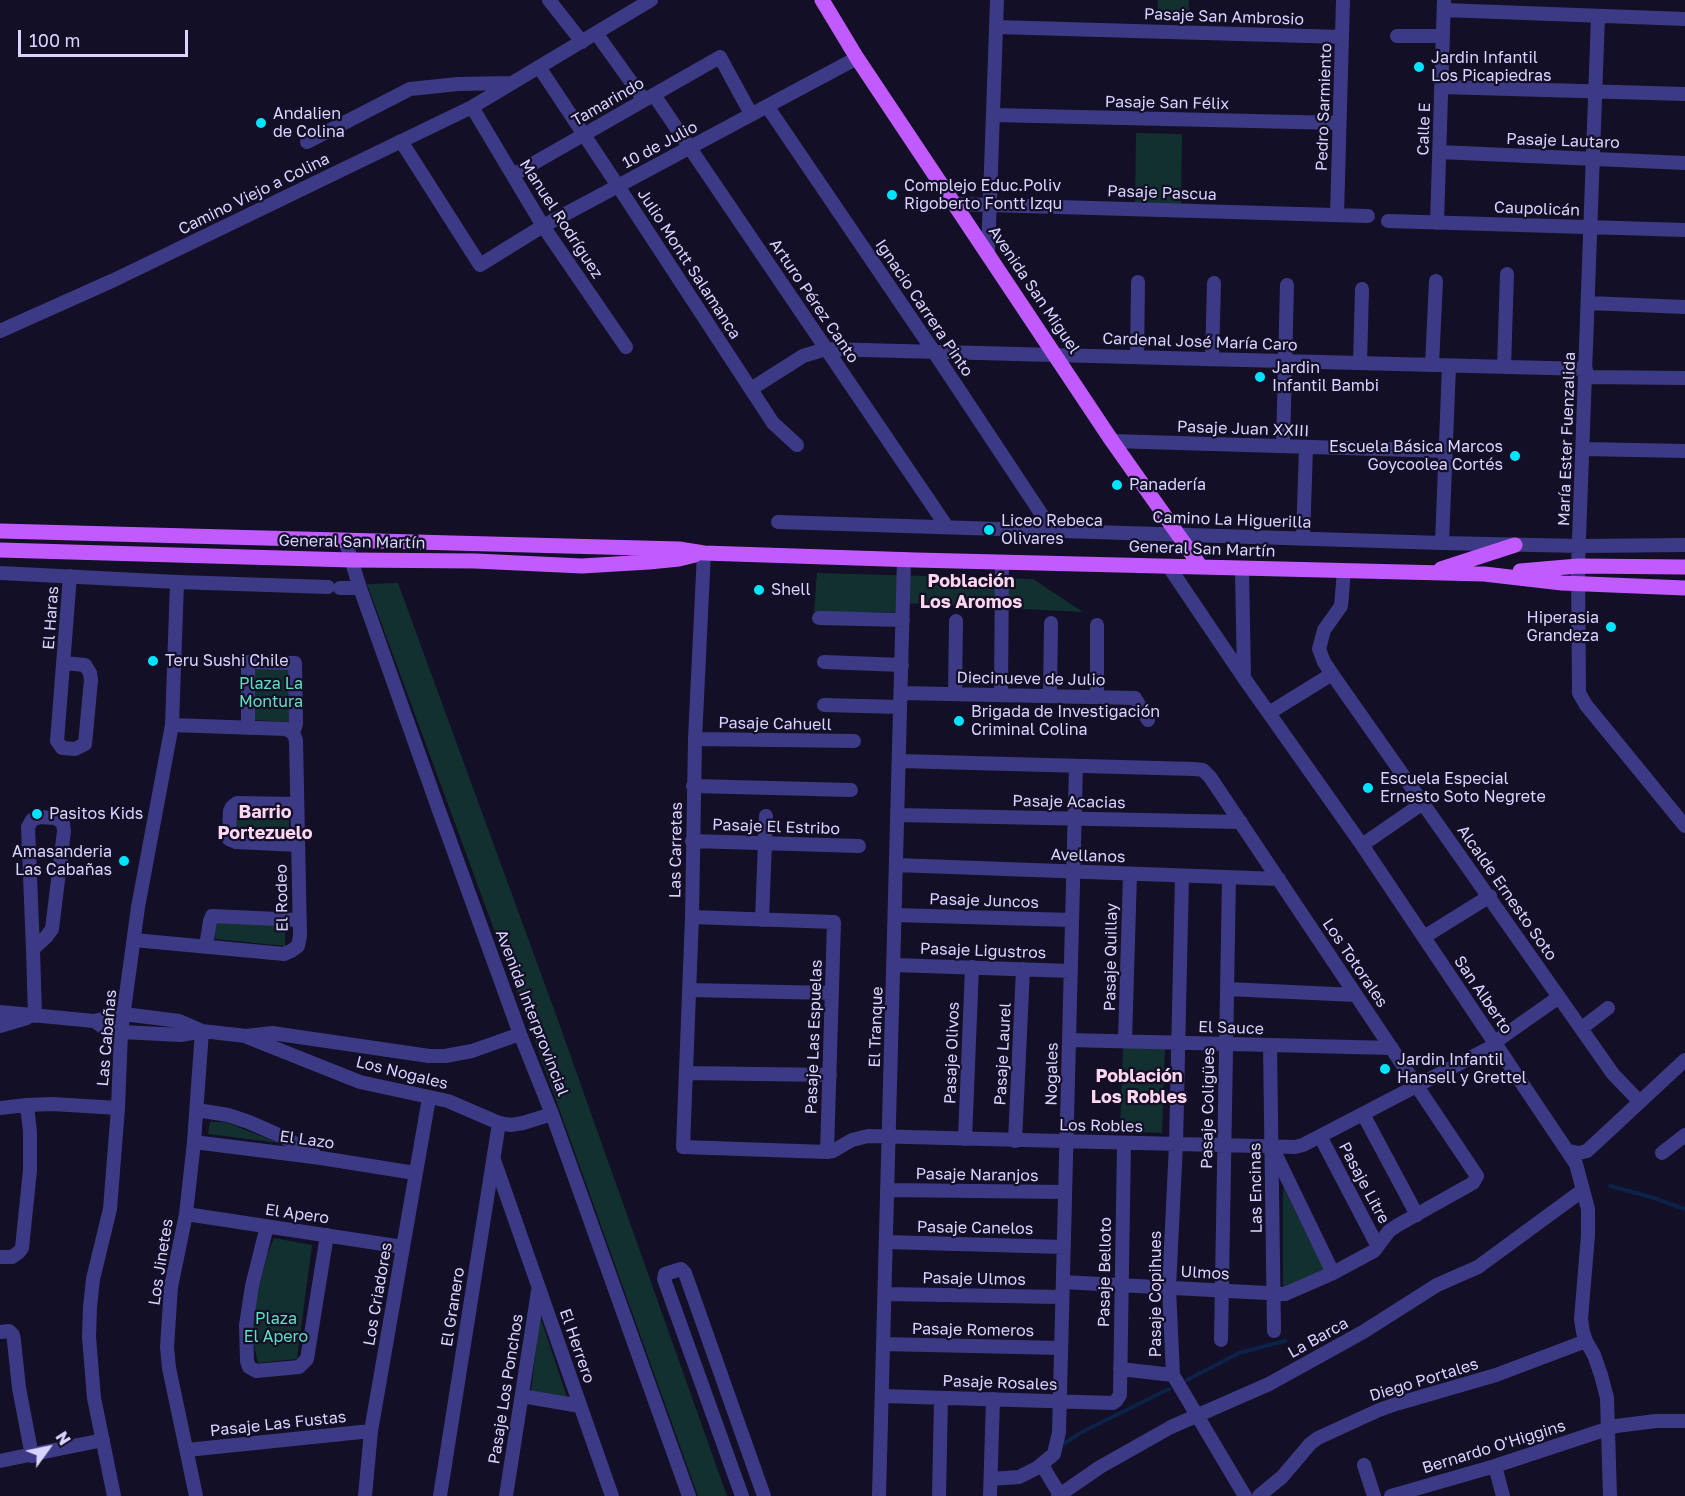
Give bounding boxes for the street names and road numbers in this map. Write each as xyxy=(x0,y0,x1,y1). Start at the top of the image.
street label: Pasaje San Ambrosio xyxy=(1144,5,1304,29)
street label: Pedro Sarmiento xyxy=(1312,43,1336,171)
street label: Tamarindo xyxy=(568,74,648,130)
street label: Pasaje San Félix xyxy=(1105,92,1229,114)
street label: Calle E xyxy=(1413,102,1435,156)
street label: 10 de Julio xyxy=(619,117,701,173)
street label: Pasaje Lautaro xyxy=(1506,129,1620,153)
street label: Camino Viejo a Colina xyxy=(175,149,333,239)
street label: Manuel Rodríguez xyxy=(515,156,607,282)
street label: Pasaje Pascua xyxy=(1107,181,1217,205)
street label: Julio Montt Salamanca xyxy=(633,185,745,343)
street label: Caupolicán xyxy=(1494,198,1580,220)
street label: Avenida San Miguel xyxy=(984,223,1084,357)
street label: Arturo Pérez Canto xyxy=(765,235,863,367)
street label: Ignacio Carrera Pinto xyxy=(871,236,977,380)
street label: Cardenal José María Caro xyxy=(1102,329,1298,355)
street label: María Ester Fuenzalida xyxy=(1554,352,1580,526)
street label: Pasaje Juan XXIII xyxy=(1177,417,1309,441)
street label: Camino La Higuerilla xyxy=(1152,508,1312,532)
street label: General San Martín xyxy=(278,531,426,553)
street label: General San Martín xyxy=(1128,537,1276,561)
street label: El Haras xyxy=(39,586,63,650)
street label: Diecinueve de Julio xyxy=(956,668,1106,690)
street label: Pasaje Cahuell xyxy=(718,713,832,735)
street label: Pasaje Acacias xyxy=(1012,791,1126,813)
street label: Las Carretas xyxy=(666,802,686,898)
street label: Pasaje El Estribo xyxy=(712,815,840,839)
street label: Alcalde Ernesto Soto xyxy=(1453,822,1561,964)
street label: Avellanos xyxy=(1050,845,1126,867)
street label: El Rodeo xyxy=(272,864,292,932)
street label: Pasaje Juncos xyxy=(929,889,1039,913)
street label: Pasaje Quillay xyxy=(1100,903,1122,1011)
street label: Los Totorales xyxy=(1318,915,1392,1011)
street label: Avenida Interprovincial xyxy=(491,927,573,1099)
street label: Pasaje Ligustros xyxy=(919,939,1047,963)
street label: San Alberto xyxy=(1450,952,1516,1038)
street label: Pasaje Las Espuelas xyxy=(802,959,826,1115)
street label: El Tranque xyxy=(865,986,887,1068)
street label: Las Cabañas xyxy=(93,989,121,1087)
street label: Pasaje Olivos xyxy=(941,1001,963,1105)
street label: Pasaje Laurel xyxy=(991,1002,1015,1106)
street label: El Sauce xyxy=(1198,1017,1264,1039)
street label: Nogales xyxy=(1042,1042,1062,1106)
street label: Pasaje Coligües xyxy=(1197,1047,1219,1169)
street label: Los Nogales xyxy=(354,1052,450,1094)
street label: Los Robles xyxy=(1059,1116,1143,1136)
street label: El Lazo xyxy=(278,1127,336,1153)
street label: Pasaje Litre xyxy=(1334,1139,1394,1227)
street label: Las Encinas xyxy=(1246,1142,1266,1234)
street label: Pasaje Naranjos xyxy=(915,1164,1039,1186)
street label: El Apero xyxy=(264,1200,330,1228)
street label: Los Jinetes xyxy=(145,1217,177,1307)
street label: Pasaje Canelos xyxy=(917,1217,1033,1239)
street label: Pasaje Belloto xyxy=(1094,1217,1116,1327)
street label: Pasaje Copihues xyxy=(1146,1231,1166,1357)
street label: Los Criadores xyxy=(359,1241,397,1347)
street label: Ulmos xyxy=(1180,1262,1230,1284)
street label: El Granero xyxy=(437,1266,469,1348)
street label: Pasaje Ulmos xyxy=(922,1268,1026,1290)
street label: El Herrero xyxy=(555,1306,599,1386)
street label: Pasaje Los Ponchos xyxy=(485,1312,527,1466)
street label: La Barca xyxy=(1285,1314,1351,1362)
street label: Pasaje Romeros xyxy=(912,1319,1034,1341)
street label: Diego Portales xyxy=(1367,1354,1481,1406)
street label: Pasaje Rosales xyxy=(942,1371,1058,1395)
street label: Pasaje Las Fustas xyxy=(209,1407,347,1441)
street label: Bernardo O'Higgins xyxy=(1420,1416,1568,1478)

